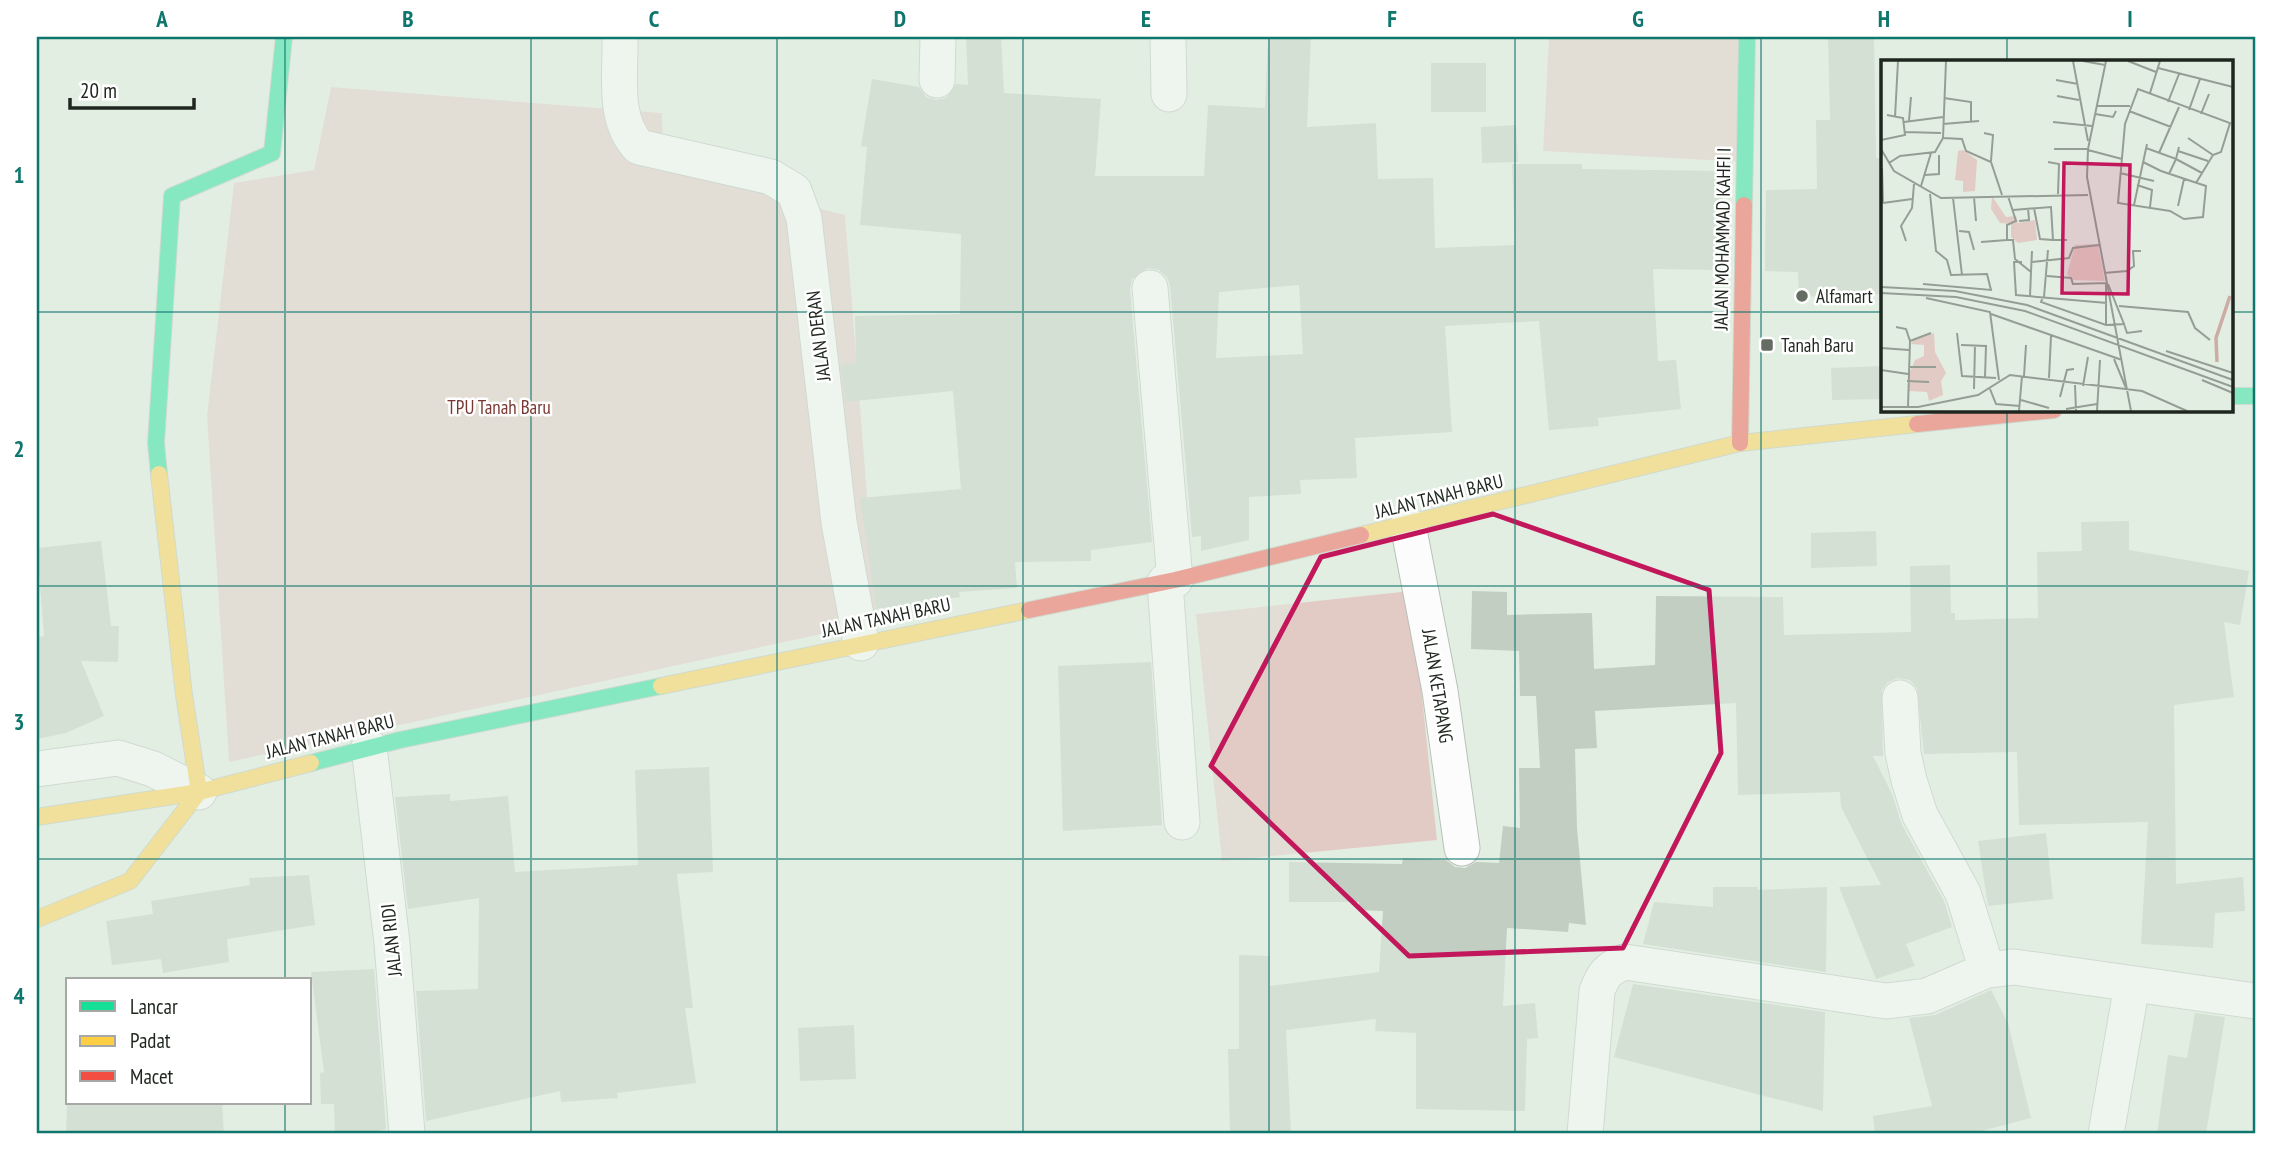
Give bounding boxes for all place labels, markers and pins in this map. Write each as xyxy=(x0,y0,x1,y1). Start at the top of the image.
place label: Alfamart xyxy=(1816,284,1874,308)
marker: Alfamart xyxy=(1794,288,1810,304)
place label: Tanah Baru xyxy=(1781,333,1854,357)
marker: Tanah Baru xyxy=(1759,337,1775,353)

